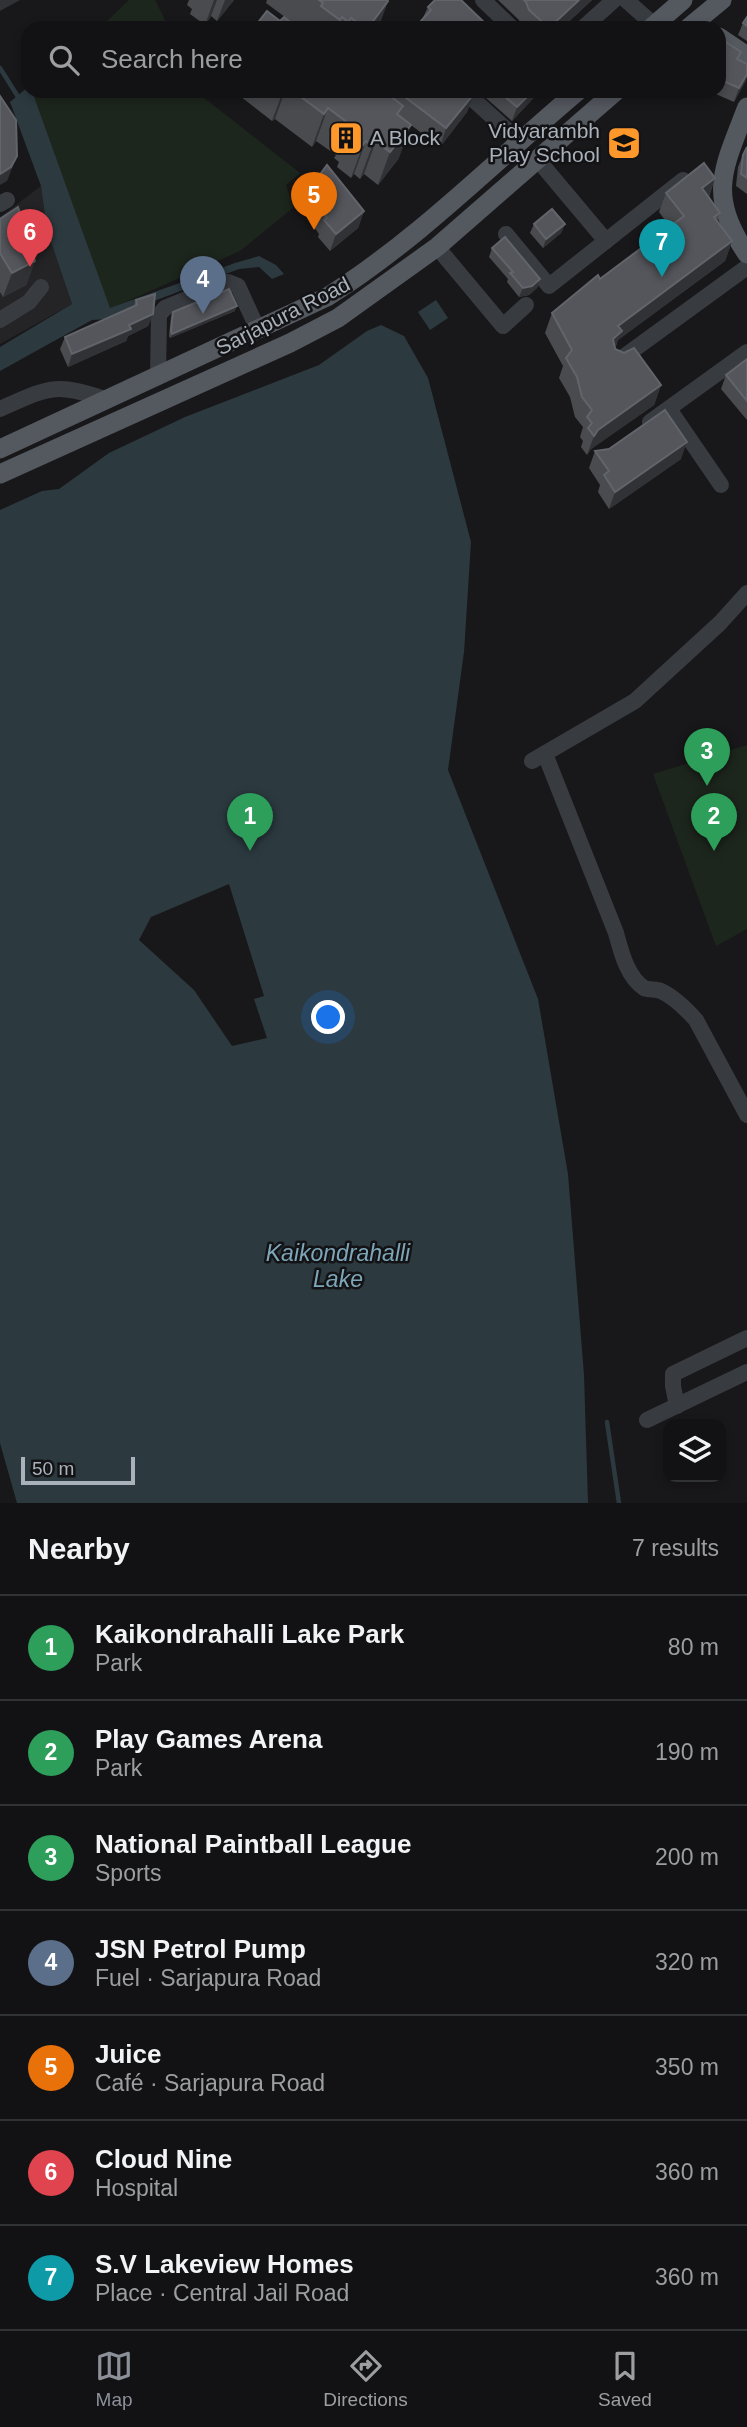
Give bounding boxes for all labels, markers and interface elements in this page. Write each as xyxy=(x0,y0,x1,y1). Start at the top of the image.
search box xyxy=(21,21,726,98)
icon: search xyxy=(45,41,83,79)
text: Search here xyxy=(101,44,243,74)
building icon: A Block xyxy=(327,119,365,157)
place label: Vidyarambh Play School xyxy=(488,119,600,166)
school or university icon: Vidyarambh Play School xyxy=(605,124,643,162)
place label: A Block xyxy=(370,126,441,149)
pin: 5 xyxy=(291,172,337,230)
pin: 6 xyxy=(7,209,53,267)
pin: 7 xyxy=(639,219,685,277)
pin: 4 xyxy=(180,256,226,314)
street label: Sarjapura Road xyxy=(212,272,354,359)
pin: 3 xyxy=(684,728,730,786)
pin: 1 xyxy=(227,793,273,851)
pin: 2 xyxy=(691,793,737,851)
your location xyxy=(311,1000,345,1034)
water label: Kaikondrahalli Lake xyxy=(266,1240,411,1292)
map controls xyxy=(663,1419,726,1482)
button: layers xyxy=(663,1419,726,1482)
scale bar xyxy=(21,1454,135,1486)
text: 50 m xyxy=(32,1458,74,1479)
text: Nearby xyxy=(28,1532,130,1565)
text: 7 results xyxy=(632,1535,719,1561)
text: Kaikondrahalli Lake Park xyxy=(95,1619,404,1649)
text: 1 xyxy=(45,1634,57,1660)
text: 80 m xyxy=(668,1634,719,1660)
text: Park xyxy=(95,1650,142,1676)
text: Play Games Arena xyxy=(95,1724,322,1754)
text: 2 xyxy=(45,1739,57,1765)
text: 190 m xyxy=(655,1739,719,1765)
text: Park xyxy=(95,1755,142,1781)
text: National Paintball League xyxy=(95,1829,411,1859)
text: 3 xyxy=(45,1844,57,1870)
text: 200 m xyxy=(655,1844,719,1870)
text: Sports xyxy=(95,1860,161,1886)
text: JSN Petrol Pump xyxy=(95,1934,306,1964)
text: 4 xyxy=(45,1949,57,1975)
text: 320 m xyxy=(655,1949,719,1975)
text: Fuel · Sarjapura Road xyxy=(95,1965,321,1991)
text: Juice xyxy=(95,2039,162,2069)
text: 5 xyxy=(45,2054,57,2080)
text: 350 m xyxy=(655,2054,719,2080)
text: Café · Sarjapura Road xyxy=(95,2070,325,2096)
text: Cloud Nine xyxy=(95,2144,232,2174)
text: 6 xyxy=(45,2159,57,2185)
text: 360 m xyxy=(655,2159,719,2185)
text: Hospital xyxy=(95,2175,178,2201)
text: S.V Lakeview Homes xyxy=(95,2249,354,2279)
text: 7 xyxy=(45,2264,57,2290)
text: 360 m xyxy=(655,2264,719,2290)
text: Place · Central Jail Road xyxy=(95,2280,349,2306)
tab: Map xyxy=(95,2347,133,2411)
tab: Directions xyxy=(323,2347,408,2411)
tab: Saved xyxy=(598,2347,652,2411)

